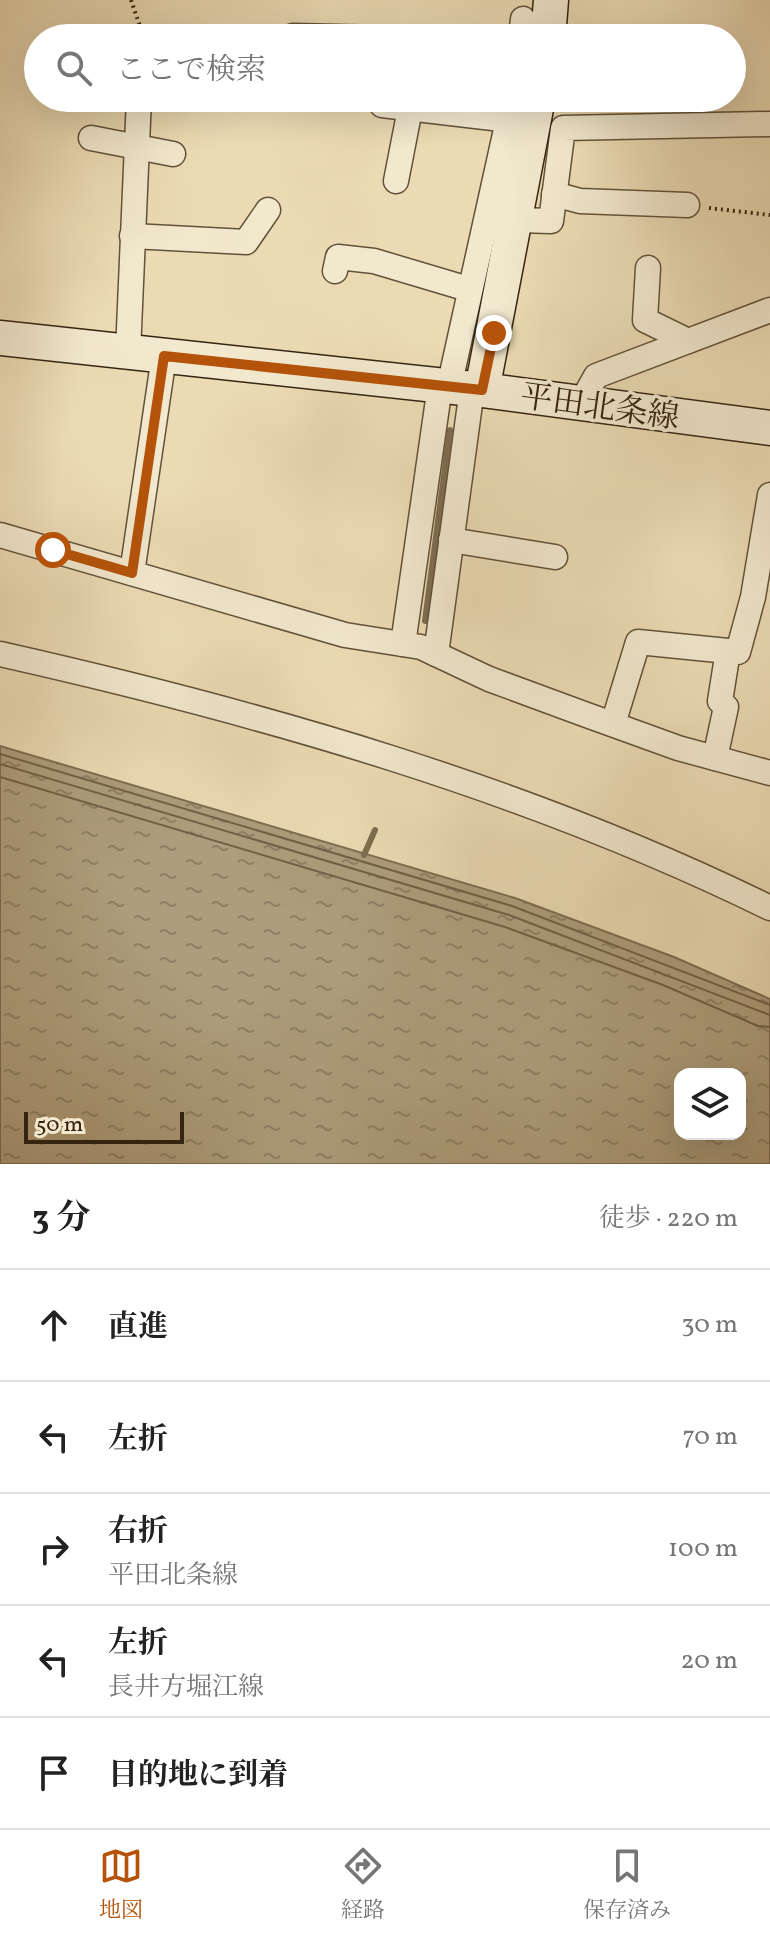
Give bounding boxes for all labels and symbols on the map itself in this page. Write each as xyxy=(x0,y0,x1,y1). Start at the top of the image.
route end xyxy=(476,315,512,351)
street label: 平田北条線 xyxy=(517,376,682,442)
route start xyxy=(35,532,71,568)
scale bar xyxy=(24,1108,184,1144)

